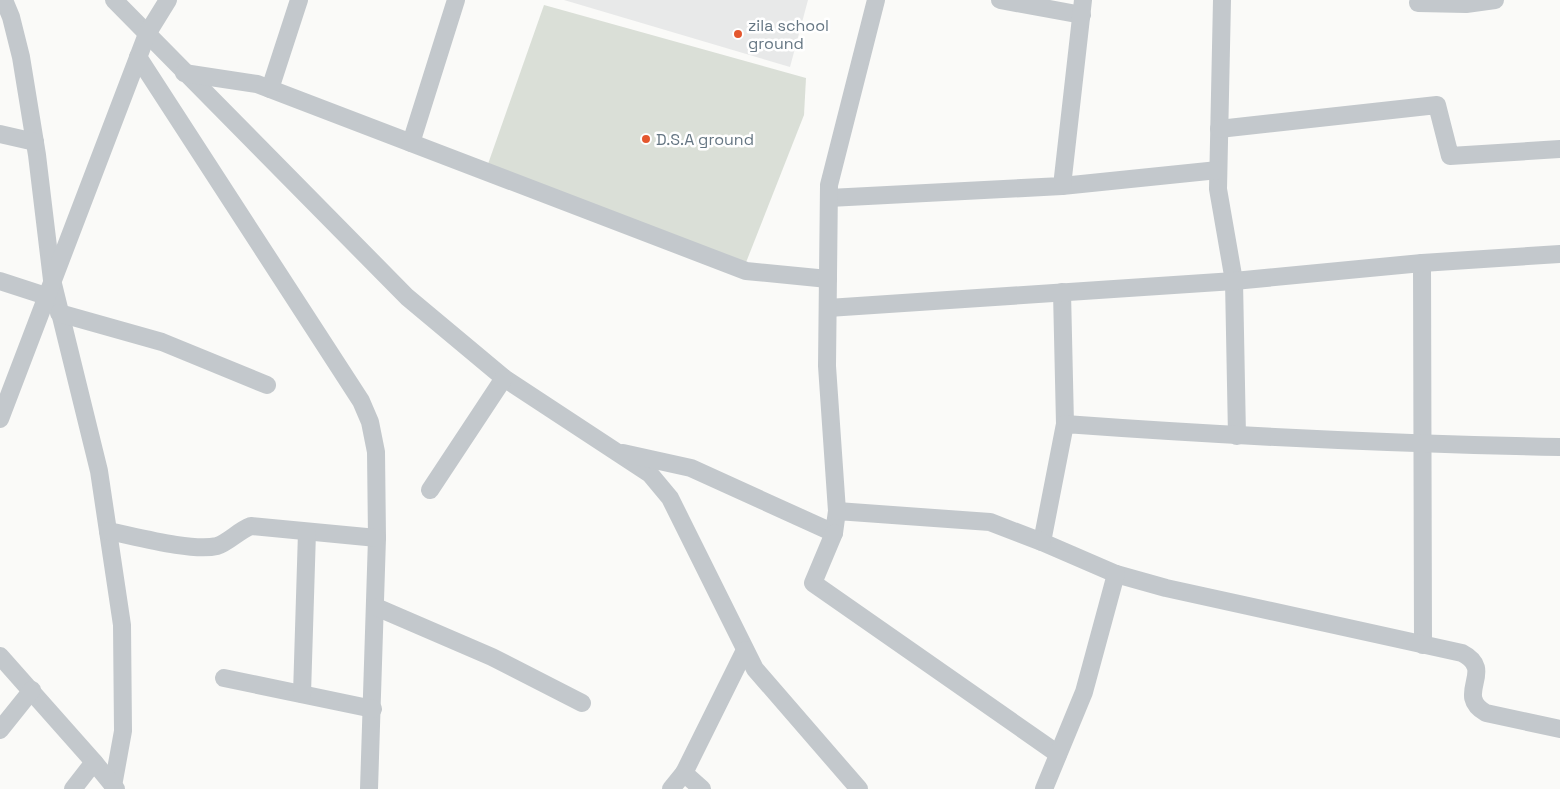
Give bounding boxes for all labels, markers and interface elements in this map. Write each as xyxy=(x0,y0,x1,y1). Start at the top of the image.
place label: zila school ground xyxy=(748,15,829,54)
marker: zila school ground xyxy=(732,28,744,40)
place label: D.S.A ground xyxy=(656,129,754,150)
marker: D.S.A ground xyxy=(640,133,652,145)

